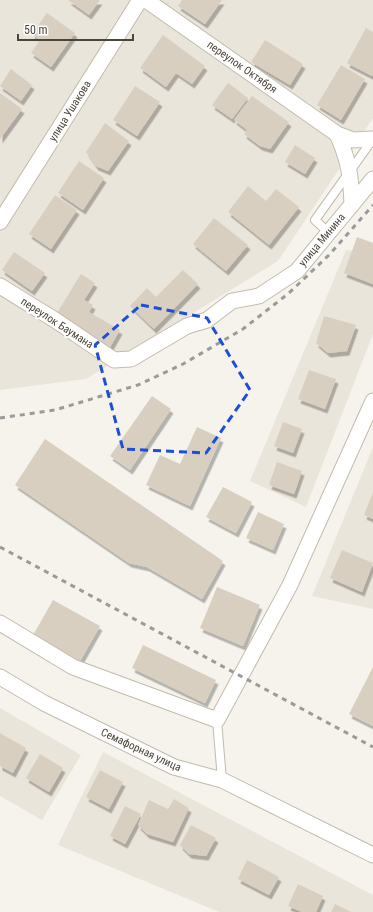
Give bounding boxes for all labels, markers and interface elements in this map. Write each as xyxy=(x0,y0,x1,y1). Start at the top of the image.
scale bar xyxy=(18,16,133,42)
text: 50 m xyxy=(24,23,48,37)
street label: переулок Октября xyxy=(205,38,279,96)
street label: улица Ушакова xyxy=(46,78,94,144)
street label: улица Минина xyxy=(296,211,348,269)
street label: переулок Баумана xyxy=(18,295,96,351)
street label: Семафорная улица xyxy=(99,726,183,774)

